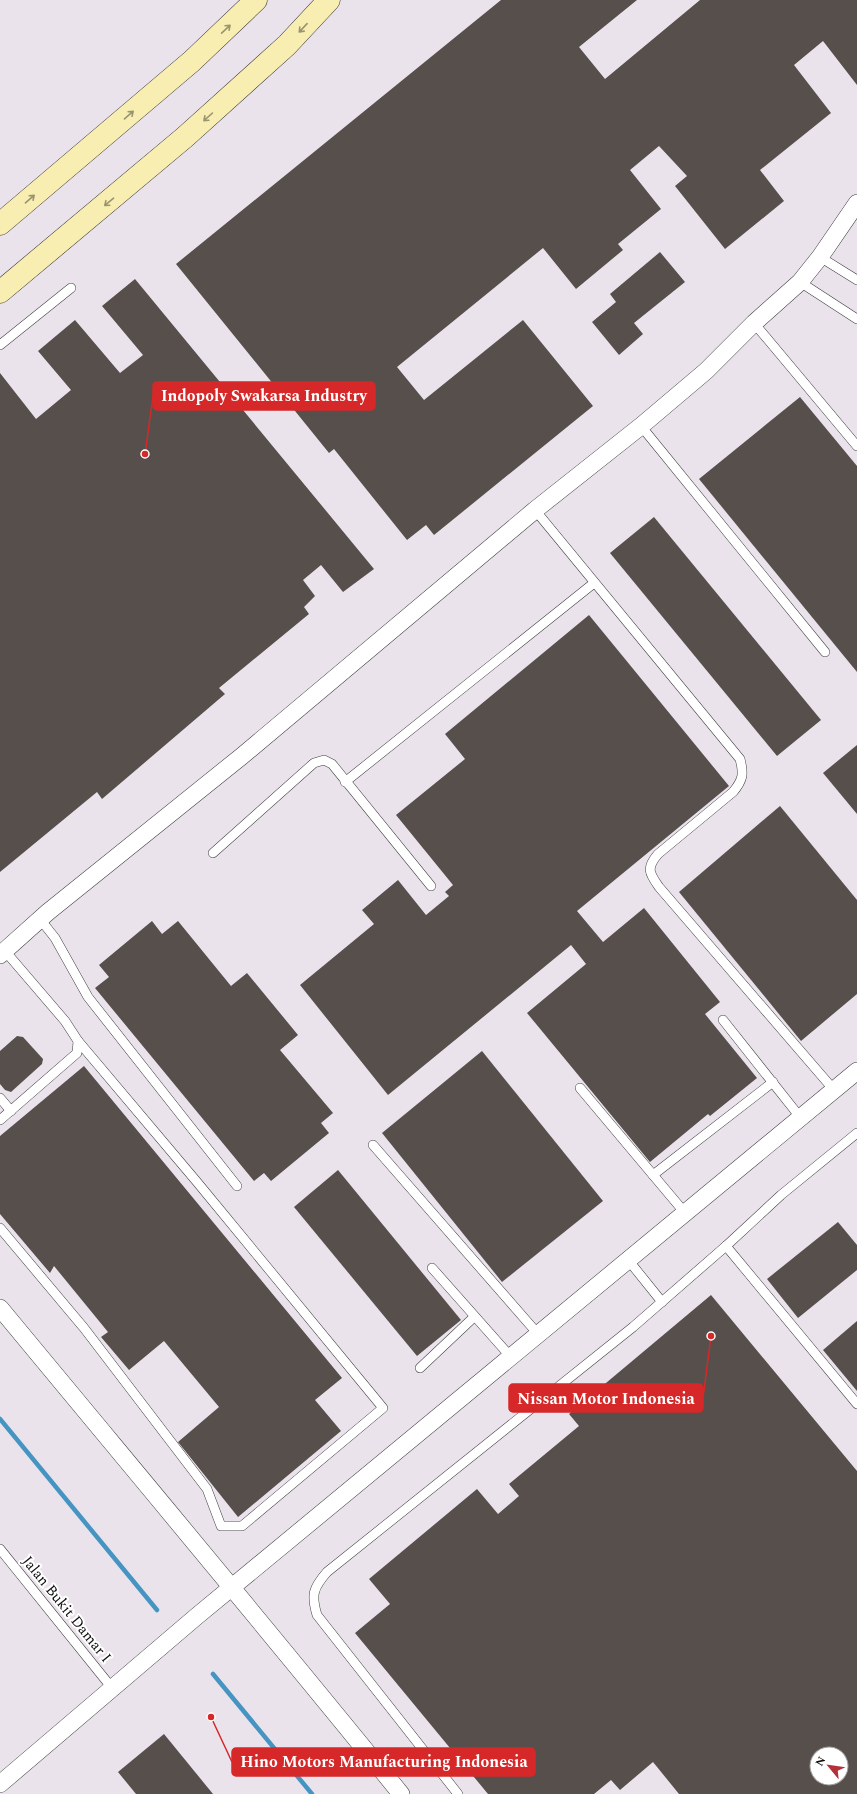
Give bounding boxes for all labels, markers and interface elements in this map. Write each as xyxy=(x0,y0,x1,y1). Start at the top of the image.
one-way arrow xyxy=(299,23,308,33)
one-way arrow xyxy=(221,24,231,33)
one-way arrow xyxy=(123,110,134,119)
one-way arrow xyxy=(203,112,213,121)
one-way arrow xyxy=(24,195,35,204)
one-way arrow xyxy=(104,197,114,206)
callout: Indopoly Swakarsa Industry xyxy=(153,382,375,410)
text: Indopoly Swakarsa Industry xyxy=(161,384,368,408)
callout: Nissan Motor Indonesia xyxy=(509,1384,703,1412)
text: Nissan Motor Indonesia xyxy=(517,1387,696,1411)
street label: Jalan Bukit Damar I xyxy=(16,1551,117,1668)
north arrow xyxy=(809,1746,849,1786)
callout: Hino Motors Manufacturing Indonesia xyxy=(232,1748,535,1776)
text: Hino Motors Manufacturing Indonesia xyxy=(240,1750,528,1774)
text: N xyxy=(811,1753,830,1769)

